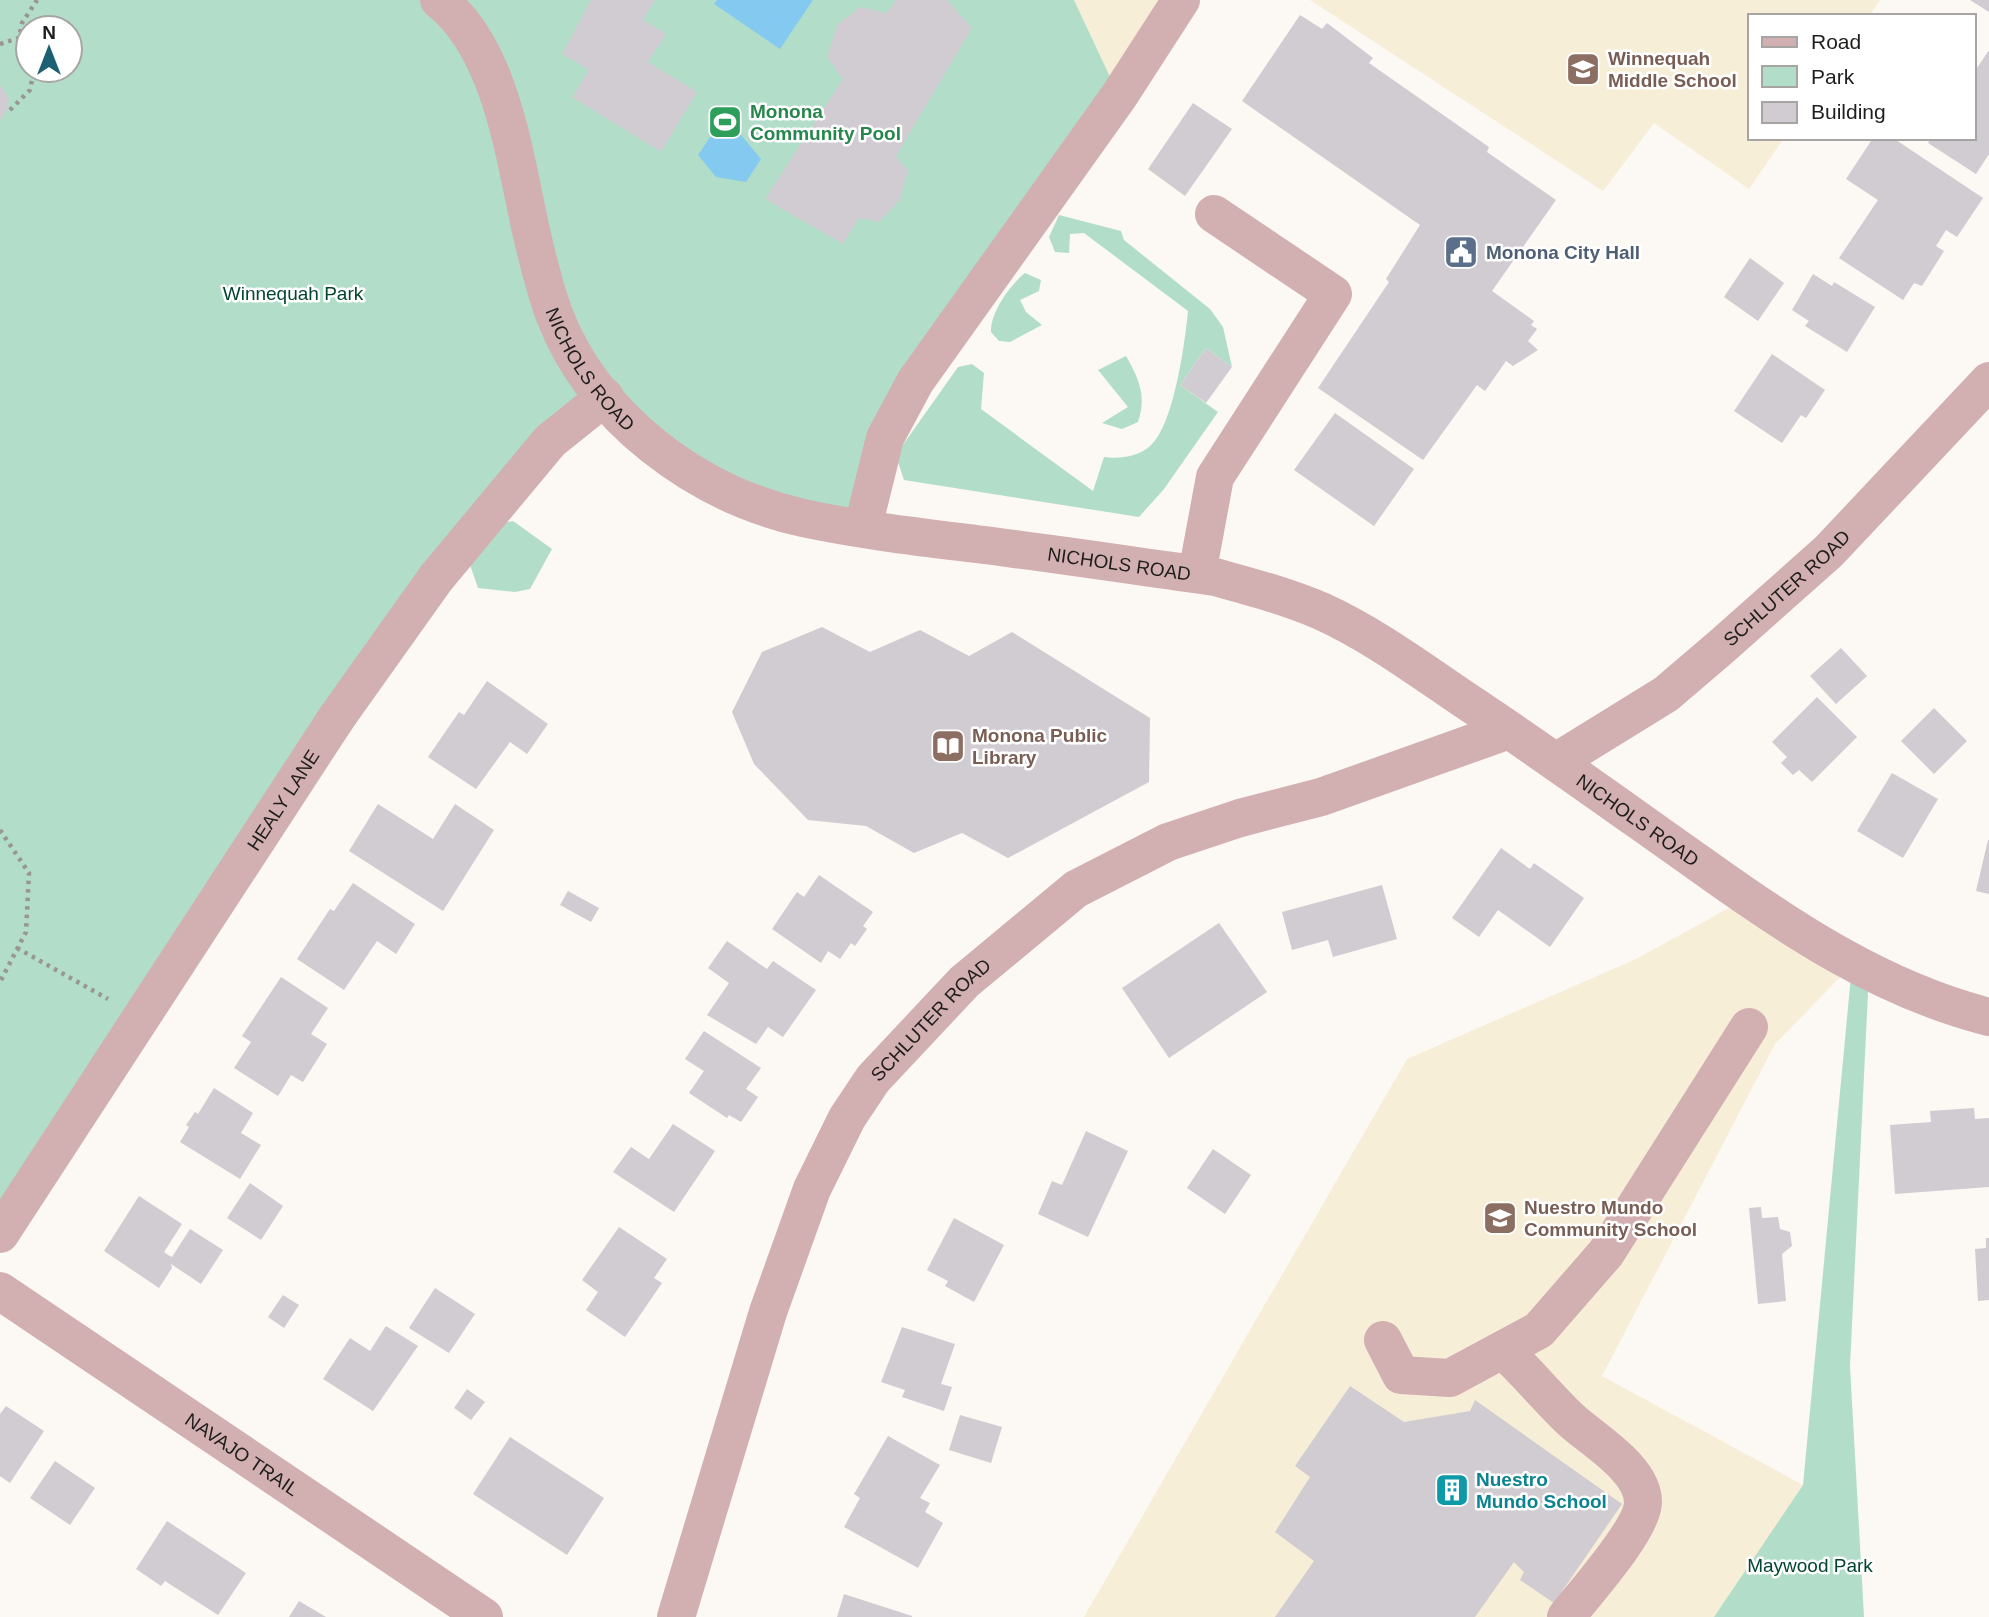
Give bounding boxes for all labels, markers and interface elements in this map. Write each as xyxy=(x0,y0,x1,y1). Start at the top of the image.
north arrow xyxy=(14,14,84,84)
legend xyxy=(1748,14,1975,140)
text: N xyxy=(42,22,56,43)
text: Road xyxy=(1811,30,1861,53)
place label: Winnequah Middle School xyxy=(1608,48,1737,91)
school or university icon: Winnequah Middle School xyxy=(1564,50,1602,88)
text: Park xyxy=(1811,65,1855,88)
text: Building xyxy=(1811,100,1886,123)
place label: Monona Community Pool xyxy=(750,101,901,144)
sports icon: Monona Community Pool xyxy=(706,103,744,141)
public building icon: Monona City Hall xyxy=(1442,233,1480,271)
place label: Monona City Hall xyxy=(1486,242,1640,263)
park label: Winnequah Park xyxy=(223,283,364,304)
street label: NICHOLS ROAD xyxy=(542,304,639,435)
street label: SCHLUTER ROAD xyxy=(1719,525,1854,650)
street label: NICHOLS ROAD xyxy=(1046,543,1192,584)
place label: Monona Public Library xyxy=(972,725,1108,768)
library icon: Monona Public Library xyxy=(929,727,967,765)
street label: HEALY LANE xyxy=(243,746,323,854)
street label: NICHOLS ROAD xyxy=(1573,770,1703,870)
street label: SCHLUTER ROAD xyxy=(866,954,995,1085)
place label: Nuestro Mundo Community School xyxy=(1524,1197,1697,1240)
school or university icon: Nuestro Mundo Community School xyxy=(1481,1199,1519,1237)
street label: NAVAJO TRAIL xyxy=(182,1409,303,1500)
place label: Nuestro Mundo School xyxy=(1476,1469,1607,1512)
building icon: Nuestro Mundo School xyxy=(1433,1471,1471,1509)
park label: Maywood Park xyxy=(1747,1555,1873,1576)

